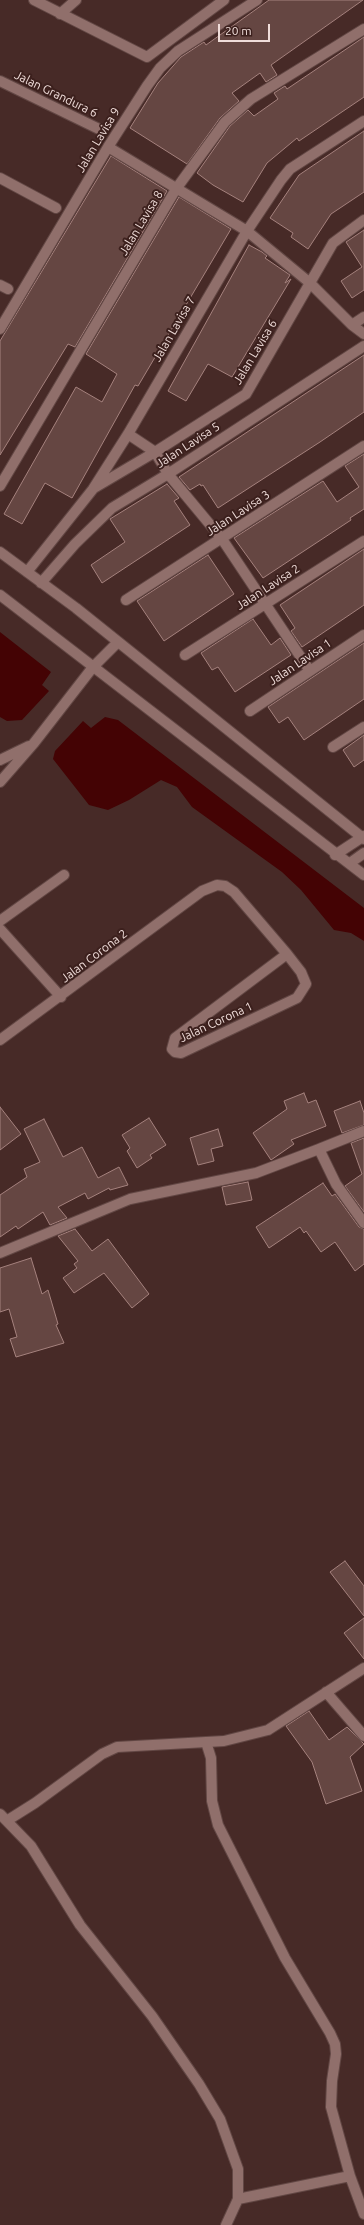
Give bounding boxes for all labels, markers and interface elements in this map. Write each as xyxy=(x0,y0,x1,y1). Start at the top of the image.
scale bar xyxy=(220,16,272,42)
text: 20 m xyxy=(225,24,252,37)
street label: Jalan Grandura 6 xyxy=(12,68,100,120)
street label: Jalan Lavisa 9 xyxy=(73,105,123,175)
street label: Jalan Lavisa 8 xyxy=(116,188,166,258)
street label: Jalan Lavisa 7 xyxy=(150,294,198,364)
street label: Jalan Lavisa 6 xyxy=(230,317,280,387)
street label: Jalan Lavisa 5 xyxy=(153,419,223,471)
street label: Jalan Lavisa 3 xyxy=(203,487,273,539)
street label: Jalan Lavisa 2 xyxy=(233,561,303,613)
street label: Jalan Lavisa 1 xyxy=(266,636,334,688)
street label: Jalan Corona 2 xyxy=(58,926,130,986)
street label: Jalan Corona 1 xyxy=(177,999,255,1045)

